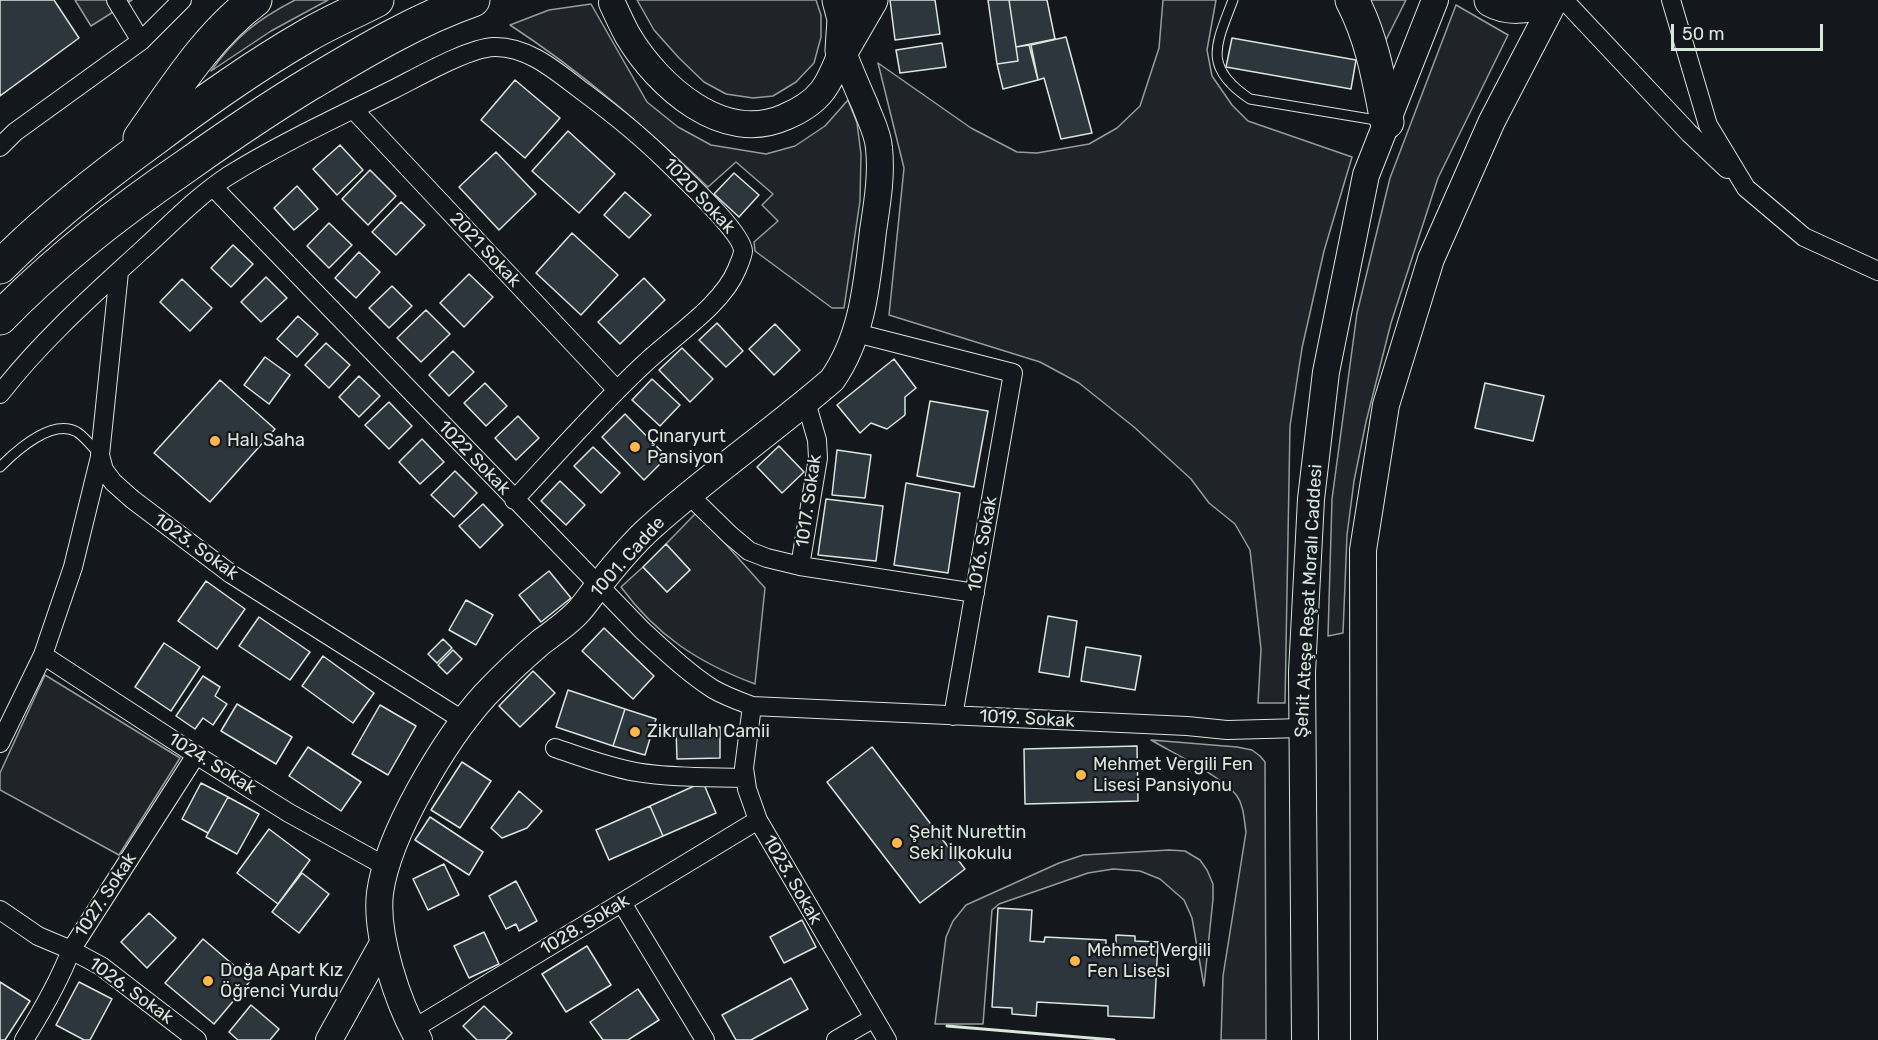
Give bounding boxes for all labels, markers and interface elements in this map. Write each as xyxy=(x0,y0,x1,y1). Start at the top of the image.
scale bar xyxy=(1674,12,1826,50)
text: 50 m xyxy=(1682,23,1725,45)
street label: 1020 Sokak xyxy=(659,154,739,238)
street label: 2021 Sokak xyxy=(445,208,525,292)
street label: 1022 Sokak xyxy=(433,416,515,500)
place label: Çınaryurt Pansiyon xyxy=(647,426,726,468)
place label: Halı Saha xyxy=(227,430,305,452)
marker: Halı Saha xyxy=(208,434,222,448)
marker: Çınaryurt Pansiyon xyxy=(628,440,642,454)
street label: 1017. Sokak xyxy=(792,453,826,549)
street label: Şehit Ateşe Reşat Moralı Caddesi xyxy=(1291,464,1327,738)
street label: 1016. Sokak xyxy=(964,495,1002,593)
street label: 1023. Sokak xyxy=(149,509,243,585)
street label: 1001. Cadde xyxy=(586,512,670,602)
street label: 1019. Sokak xyxy=(979,706,1075,732)
place label: Zikrullah Camii xyxy=(647,721,770,743)
marker: Zikrullah Camii xyxy=(628,725,642,739)
street label: 1024. Sokak xyxy=(164,729,260,799)
place label: Mehmet Vergili Fen Lisesi Pansiyonu xyxy=(1093,754,1253,796)
marker: Mehmet Vergili Fen Lisesi Pansiyonu xyxy=(1074,768,1088,782)
place label: Şehit Nurettin Seki İlkokulu xyxy=(909,822,1026,864)
street label: 1023. Sokak xyxy=(758,832,826,928)
marker: Şehit Nurettin Seki İlkokulu xyxy=(890,836,904,850)
street label: 1027. Sokak xyxy=(71,849,141,941)
street label: 1028. Sokak xyxy=(537,890,633,960)
place label: Mehmet Vergili Fen Lisesi xyxy=(1087,940,1211,982)
street label: 1026. Sokak xyxy=(84,953,178,1029)
marker: Mehmet Vergili Fen Lisesi xyxy=(1068,954,1082,968)
place label: Doğa Apart Kız Öğrenci Yurdu xyxy=(220,960,343,1002)
marker: Doğa Apart Kız Öğrenci Yurdu xyxy=(201,974,215,988)

